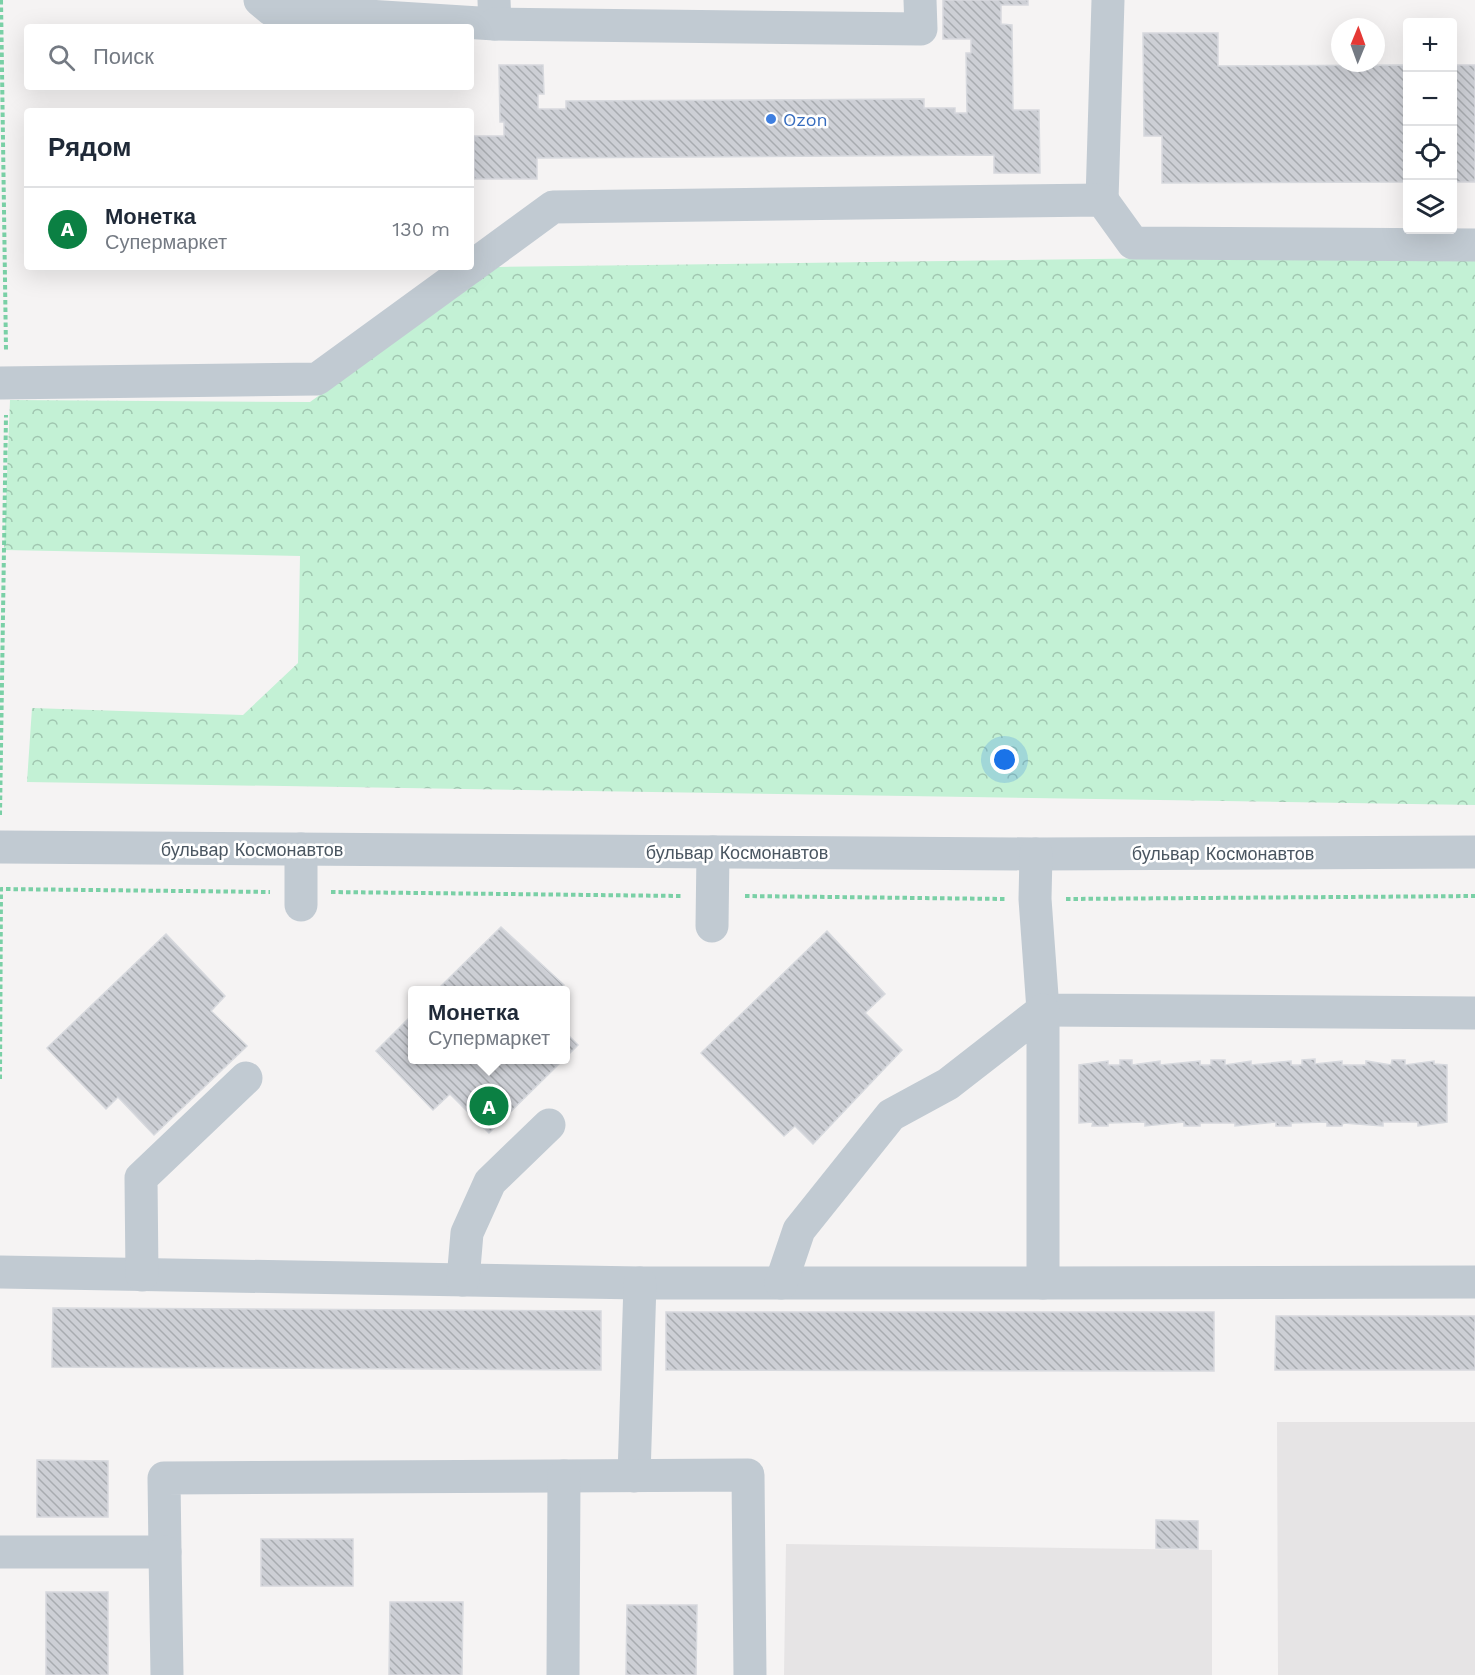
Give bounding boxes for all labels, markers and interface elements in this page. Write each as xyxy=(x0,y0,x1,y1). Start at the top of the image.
north arrow xyxy=(1331,18,1385,72)
map controls xyxy=(1403,18,1457,234)
button: + xyxy=(1403,18,1457,72)
search box xyxy=(24,24,474,90)
icon: search xyxy=(45,41,78,74)
text: Поиск xyxy=(93,44,154,69)
button: − xyxy=(1403,72,1457,126)
place label: Ozon xyxy=(783,109,828,130)
marker: Ozon xyxy=(764,112,778,126)
button: locate xyxy=(1403,126,1457,180)
text: Рядом xyxy=(48,132,131,162)
button: layers xyxy=(1403,180,1457,234)
text: Монетка xyxy=(105,204,196,229)
text: A xyxy=(61,217,74,241)
text: 130 m xyxy=(392,217,450,241)
text: Супермаркет xyxy=(105,230,227,254)
your location xyxy=(990,745,1019,774)
street label: бульвар Космонавтов xyxy=(161,839,343,860)
street label: бульвар Космонавтов xyxy=(646,842,828,863)
street label: бульвар Космонавтов xyxy=(1132,843,1314,864)
popup xyxy=(408,986,570,1064)
text: Монетка xyxy=(428,1000,519,1025)
text: Супермаркет xyxy=(428,1026,550,1050)
pin: A xyxy=(470,1084,508,1128)

